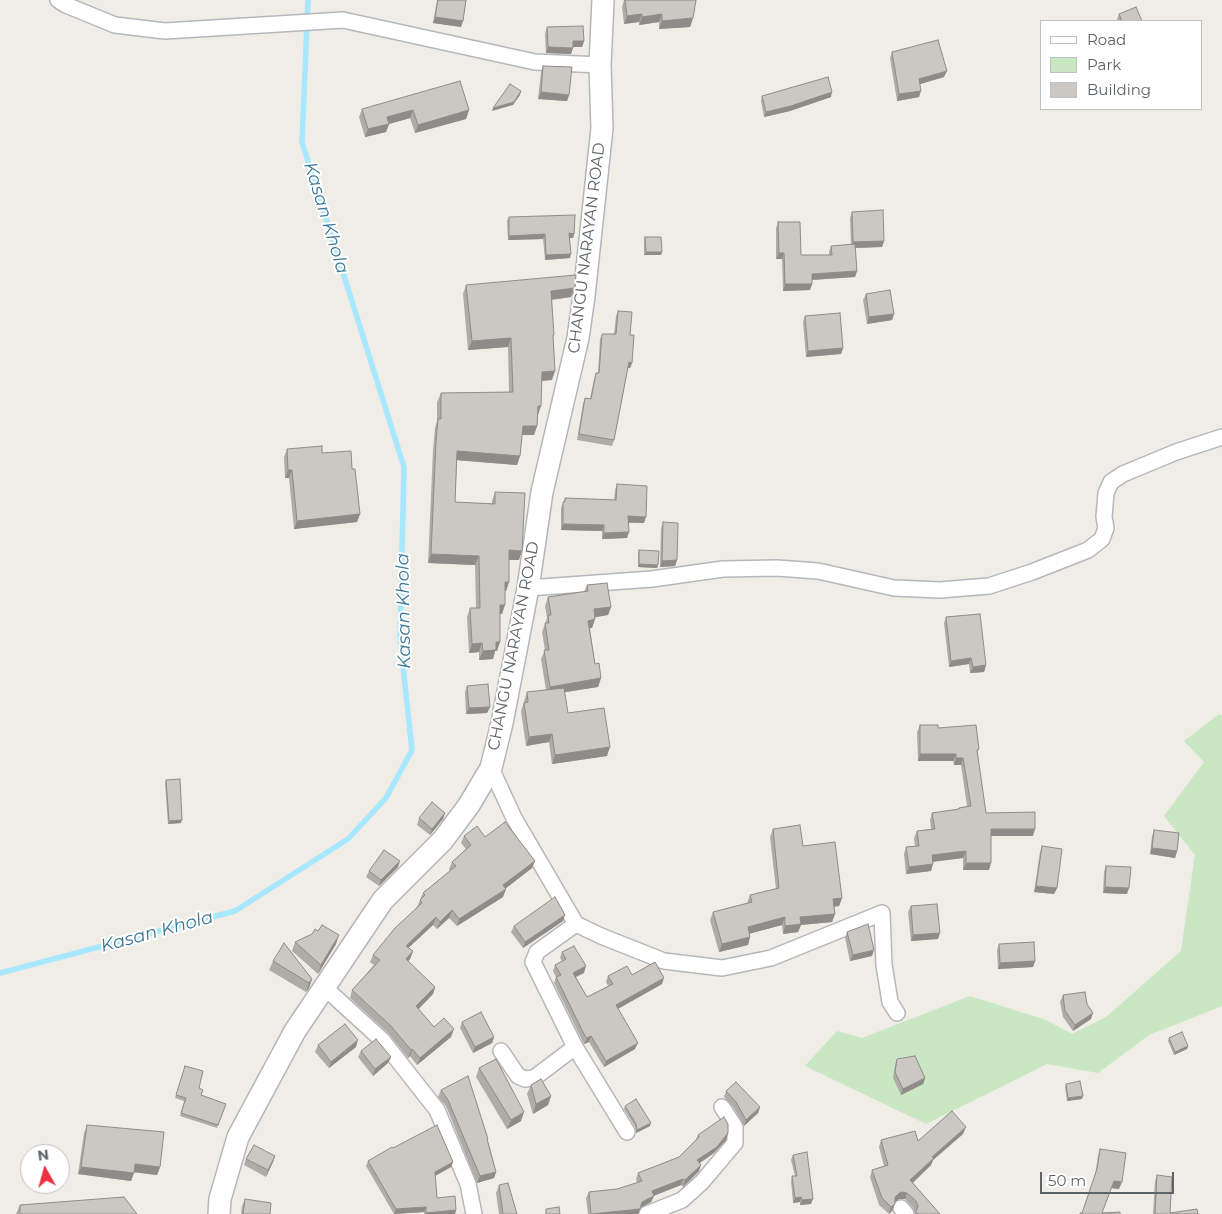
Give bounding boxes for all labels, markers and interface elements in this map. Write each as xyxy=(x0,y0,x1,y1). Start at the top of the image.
legend xyxy=(1040,20,1202,110)
text: Road xyxy=(1087,30,1126,49)
text: Park xyxy=(1087,55,1121,74)
text: Building xyxy=(1087,80,1151,99)
street label: CHANGU NARAYAN ROAD xyxy=(565,141,609,355)
water label: Kasan Khola xyxy=(299,159,353,277)
street label: CHANGU NARAYAN ROAD xyxy=(484,540,544,752)
water label: Kasan Khola xyxy=(392,553,416,669)
water label: Kasan Khola xyxy=(98,907,216,957)
north arrow xyxy=(20,1144,70,1194)
text: N xyxy=(37,1145,50,1165)
scale bar xyxy=(1042,1162,1176,1194)
text: 50 m xyxy=(1048,1171,1086,1190)

